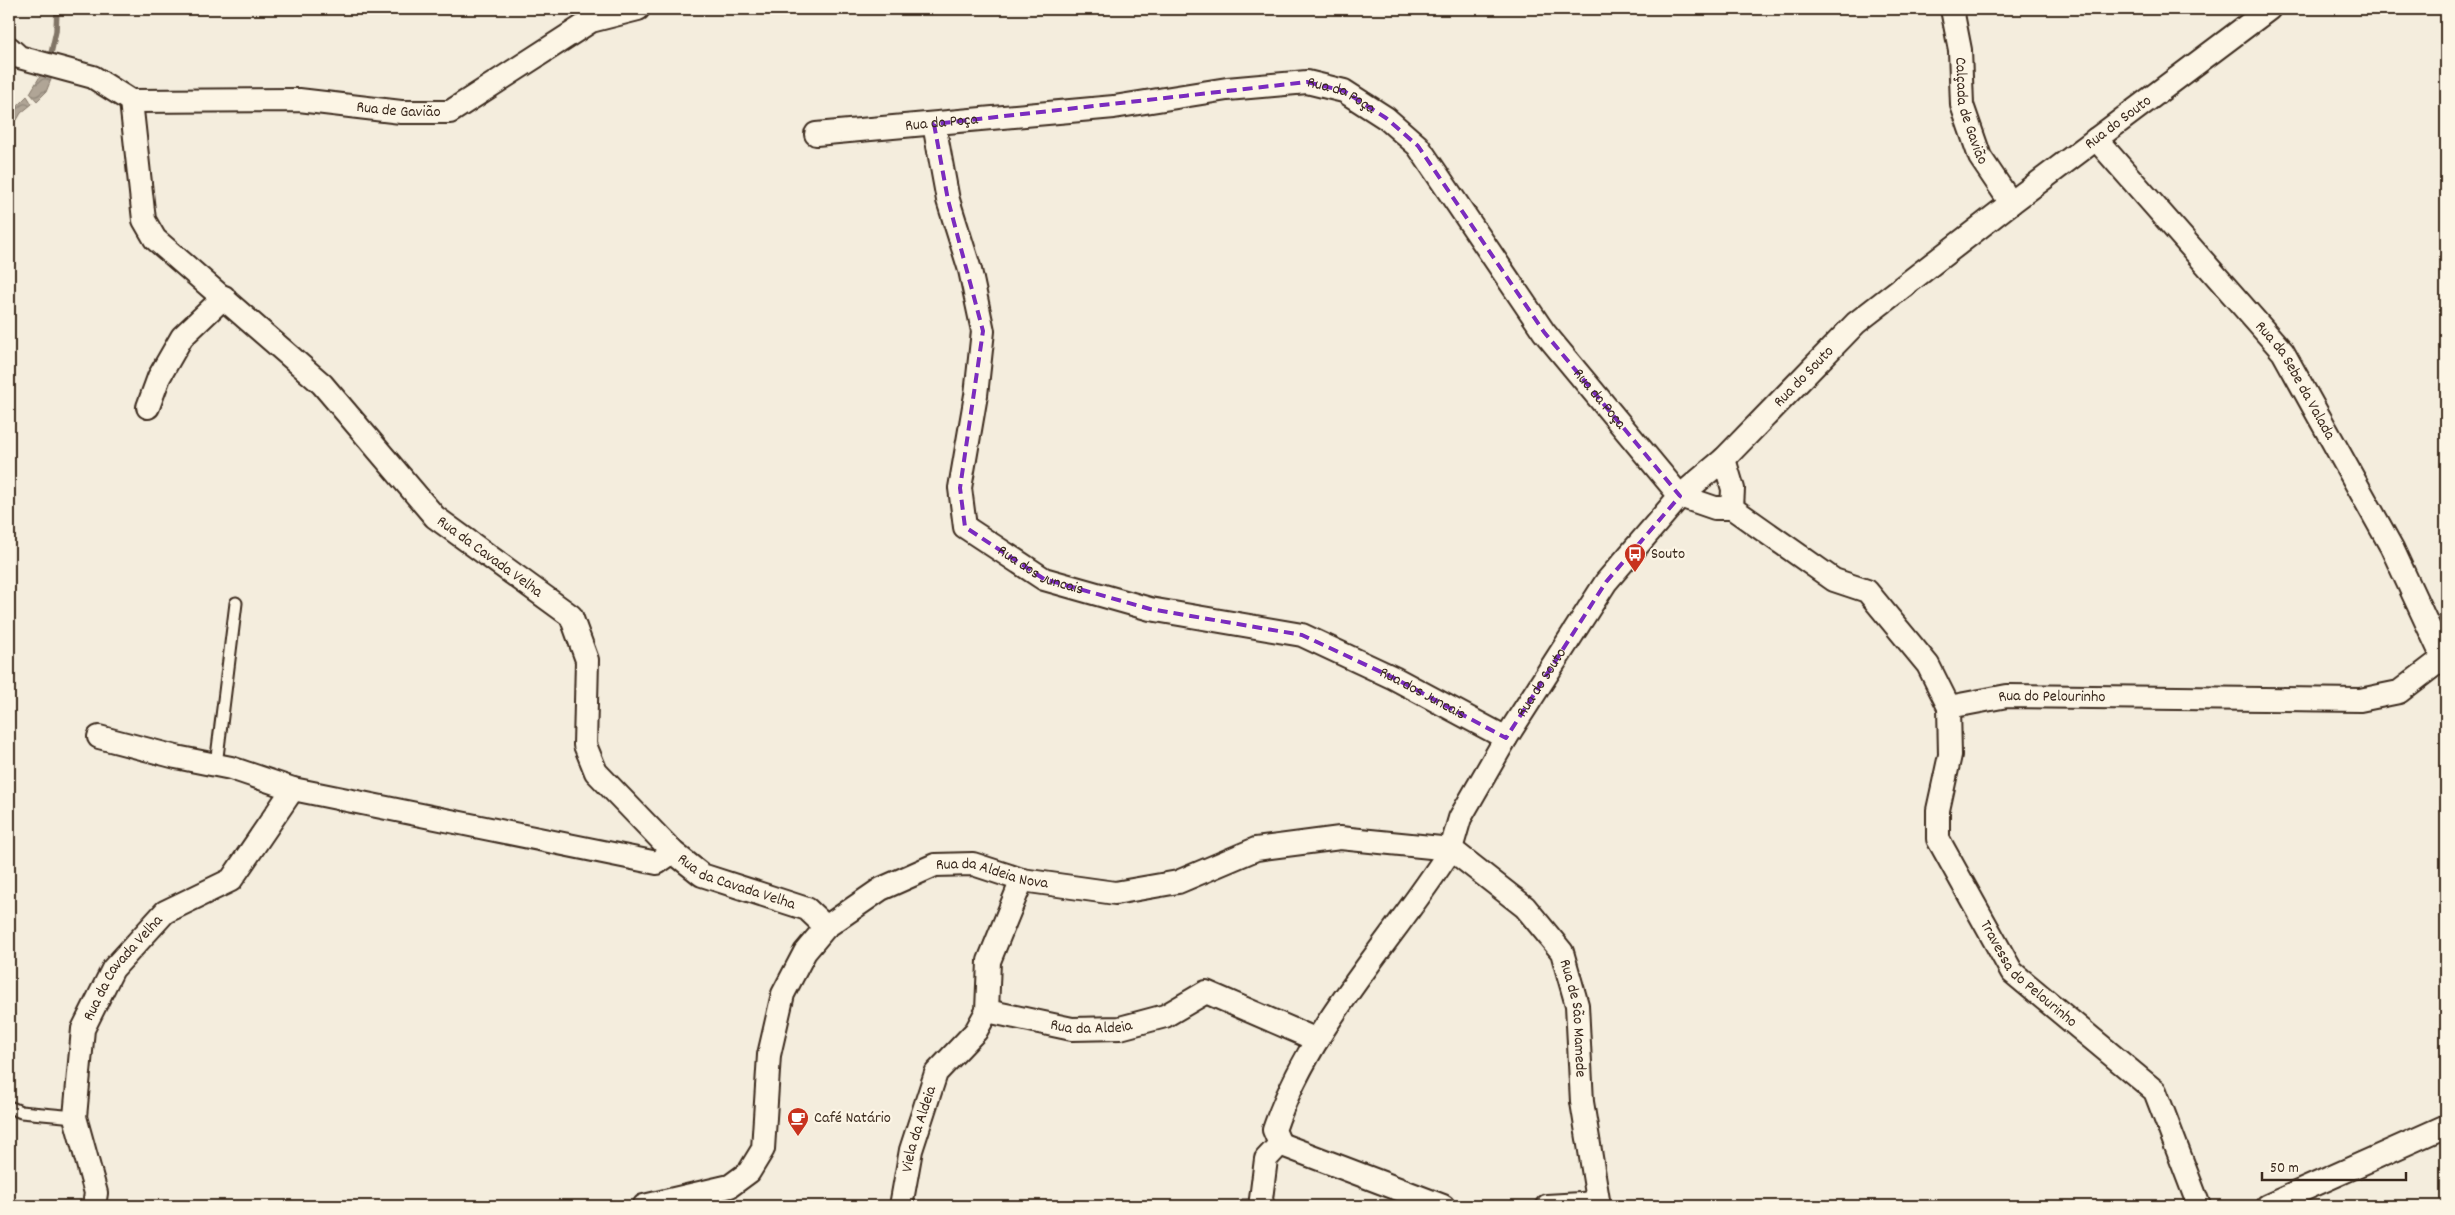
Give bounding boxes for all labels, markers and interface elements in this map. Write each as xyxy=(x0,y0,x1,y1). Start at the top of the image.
street label: Calçada de Gavião xyxy=(1949,57,1994,170)
street label: Rua da Poça xyxy=(1305,71,1380,120)
street label: Rua do Souto xyxy=(2080,90,2156,155)
street label: Rua de Gavião xyxy=(355,95,441,124)
street label: Rua da Poça xyxy=(904,108,979,137)
street label: Rua da Sebe da Valada xyxy=(2249,316,2341,444)
street label: Rua do Souto xyxy=(1768,341,1839,413)
street label: Rua da Poça xyxy=(1567,363,1632,435)
street label: Rua da Cavada Velha xyxy=(432,510,548,604)
street label: Rua dos Juncais xyxy=(993,540,1087,601)
bus stop icon: Souto xyxy=(1623,542,1647,573)
place label: Souto xyxy=(1651,543,1685,566)
street label: Rua do Souto xyxy=(1511,643,1572,722)
street label: Rua dos Juncais xyxy=(1376,661,1470,726)
street label: Rua do Pelourinho xyxy=(1996,684,2106,709)
street label: Rua da Cavada Velha xyxy=(672,848,799,916)
street label: Rua da Aldeia Nova xyxy=(936,852,1050,895)
street label: Rua da Cavada Velha xyxy=(77,909,169,1025)
street label: Travessa do Pelourinho xyxy=(1974,916,2082,1033)
street label: Rua de São Mamede xyxy=(1553,957,1592,1078)
street label: Rua da Aldeia xyxy=(1048,1013,1135,1040)
street label: Viela da Aldeia xyxy=(896,1083,943,1174)
cafe icon: Café Natário xyxy=(786,1106,810,1137)
place label: Café Natário xyxy=(814,1107,891,1130)
scale bar xyxy=(2262,1150,2406,1182)
text: 50 m xyxy=(2270,1158,2299,1180)

